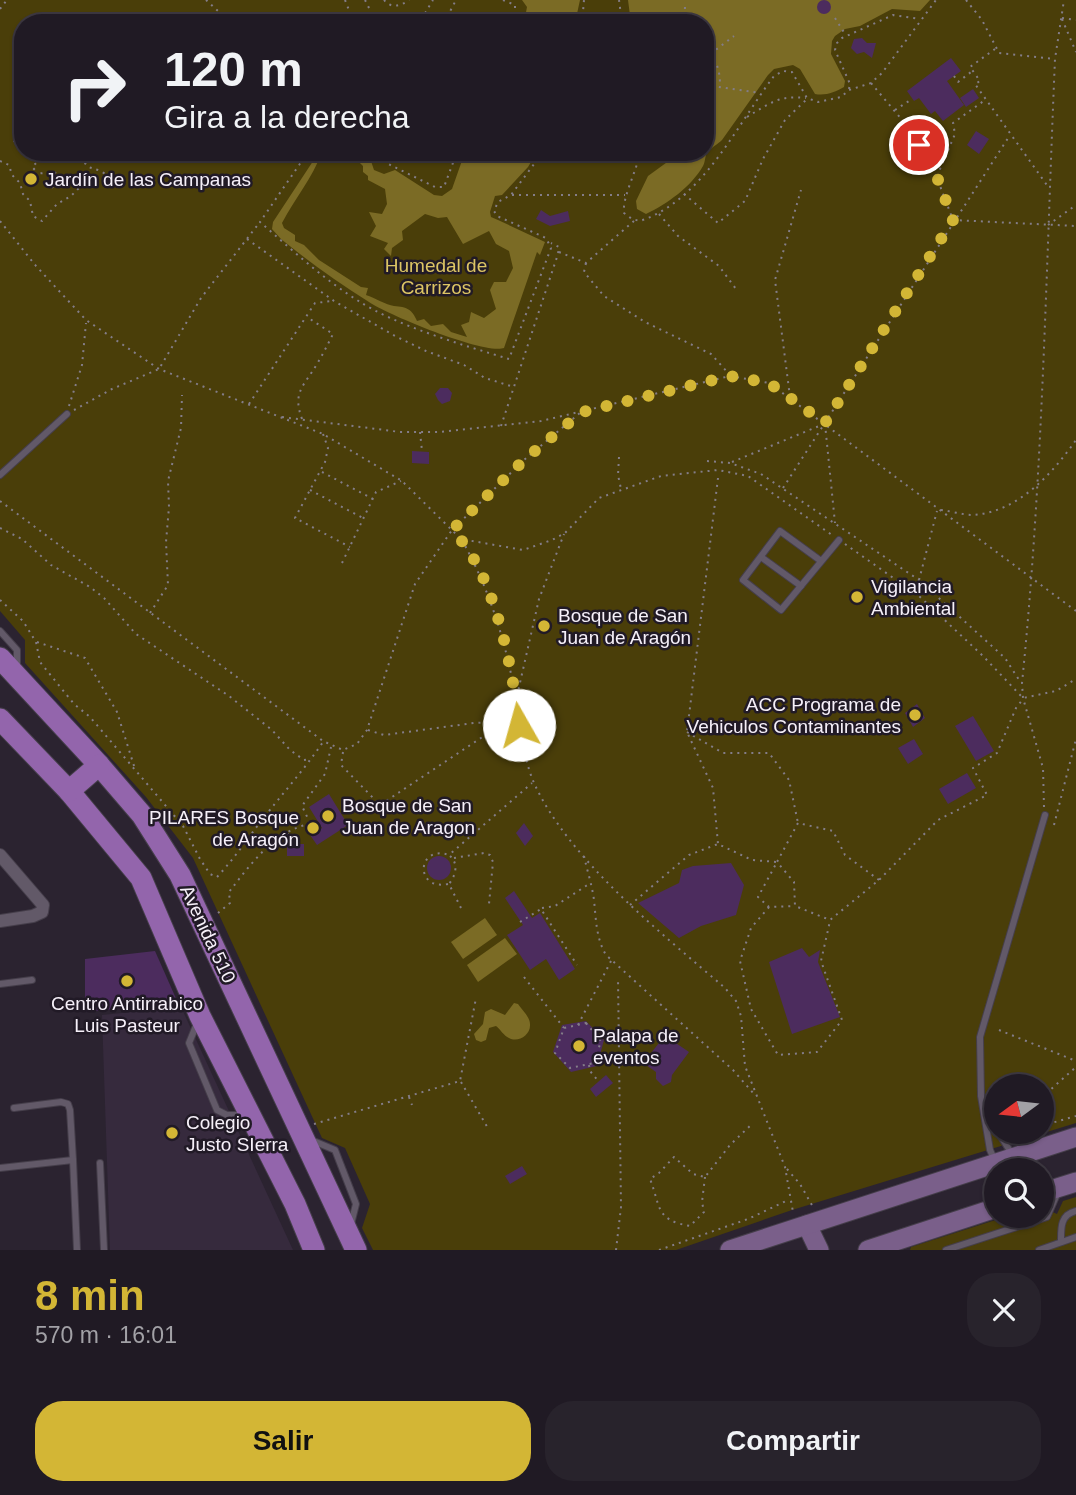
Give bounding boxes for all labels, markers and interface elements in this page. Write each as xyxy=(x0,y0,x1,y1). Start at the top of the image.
icon: right xyxy=(49,42,140,133)
text: 120 m xyxy=(164,42,303,96)
text: Gira a la derecha xyxy=(164,99,409,135)
pin xyxy=(889,115,949,175)
icon: arrive xyxy=(900,126,938,164)
place label: Jardín de las Campanas xyxy=(45,169,251,190)
marker: Jardín de las Campanas xyxy=(23,171,39,187)
park label: Humedal de Carrizos xyxy=(385,255,487,298)
place label: Vigilancia Ambiental xyxy=(871,576,956,619)
marker: Vigilancia Ambiental xyxy=(849,589,865,605)
place label: Bosque de San Juan de Aragón xyxy=(558,605,691,648)
marker: Bosque de San Juan de Aragón xyxy=(536,618,552,634)
position arrow xyxy=(482,688,556,762)
place label: ACC Programa de Vehiculos Contaminantes xyxy=(687,694,901,737)
marker: ACC Programa de Vehiculos Contaminantes xyxy=(907,707,923,723)
place label: Bosque de San Juan de Aragon xyxy=(342,795,475,838)
place label: PILARES Bosque de Aragón xyxy=(149,807,299,850)
marker: Bosque de San Juan de Aragon xyxy=(320,808,336,824)
marker: PILARES Bosque de Aragón xyxy=(305,820,321,836)
street label: Avenida 510 xyxy=(176,882,240,986)
marker: Centro Antirrabico Luis Pasteur xyxy=(119,973,135,989)
place label: Centro Antirrabico Luis Pasteur xyxy=(51,993,203,1036)
place label: Palapa de eventos xyxy=(593,1025,679,1068)
marker: Palapa de eventos xyxy=(571,1038,587,1054)
north arrow xyxy=(984,1074,1054,1144)
map controls xyxy=(984,1074,1054,1228)
place label: Colegio Justo SIerra xyxy=(186,1112,289,1155)
marker: Colegio Justo SIerra xyxy=(164,1125,180,1141)
button: search xyxy=(984,1158,1054,1228)
text: 8 min xyxy=(35,1272,145,1319)
button: close xyxy=(967,1273,1041,1347)
text: 570 m · 16:01 xyxy=(35,1322,177,1348)
button: Salir xyxy=(35,1401,531,1481)
button: Compartir xyxy=(545,1401,1041,1481)

